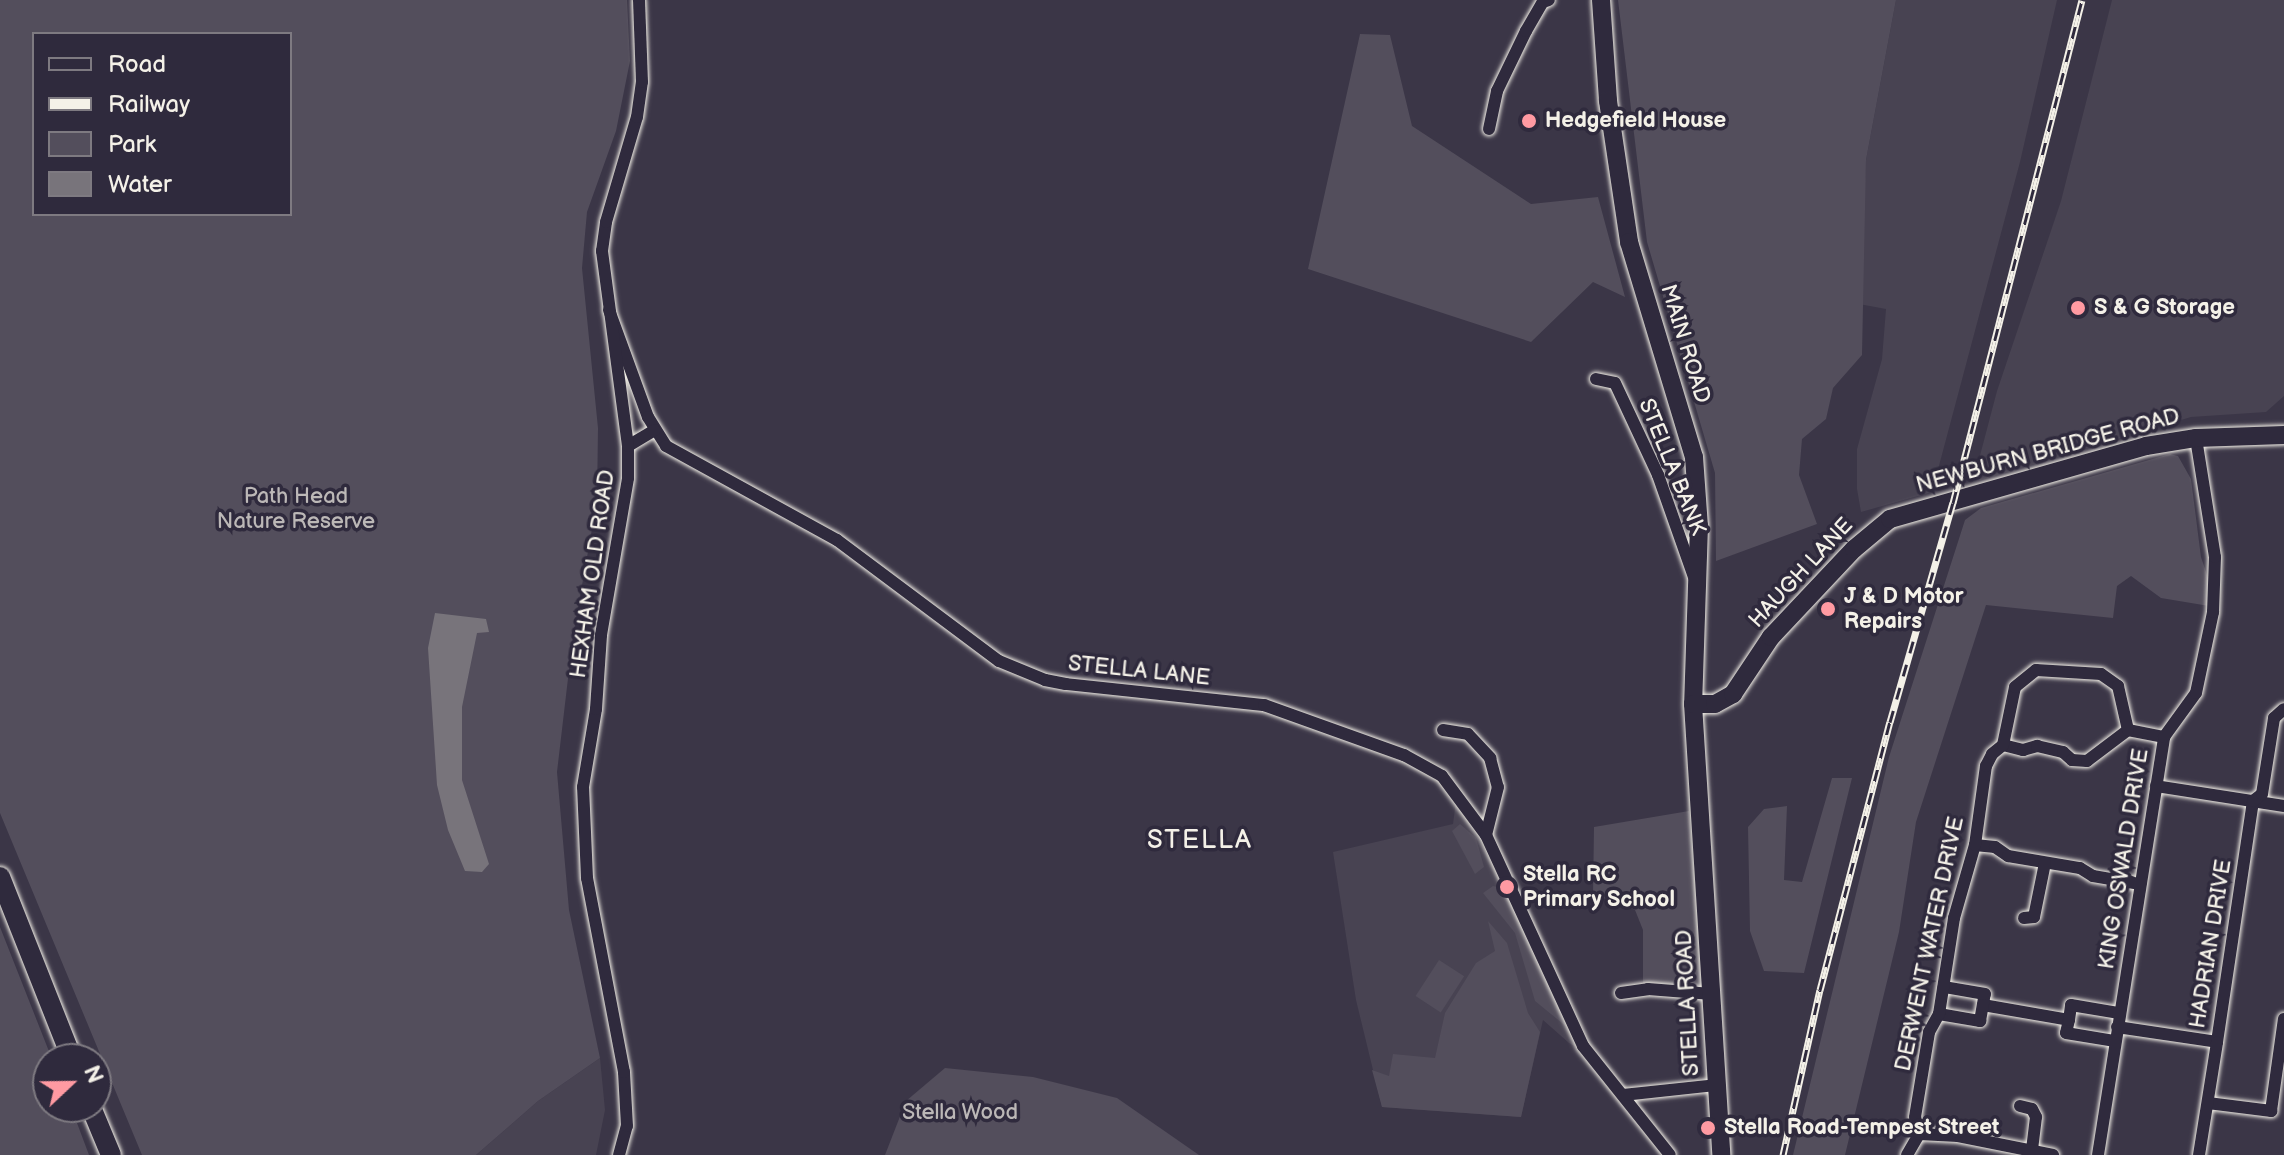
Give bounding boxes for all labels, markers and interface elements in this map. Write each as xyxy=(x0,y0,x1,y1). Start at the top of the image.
legend xyxy=(32,32,292,216)
text: Road xyxy=(108,50,166,79)
text: Railway xyxy=(108,90,190,119)
place label: Hedgefield House xyxy=(1545,108,1726,134)
marker: Hedgefield House xyxy=(1520,112,1538,130)
text: Park xyxy=(108,130,156,159)
text: Water xyxy=(108,170,172,199)
street label: MAIN ROAD xyxy=(1654,281,1716,407)
place label: S & G Storage xyxy=(2094,295,2235,321)
marker: S & G Storage xyxy=(2069,299,2087,317)
street label: STELLA BANK xyxy=(1633,395,1711,539)
street label: NEWBURN BRIDGE ROAD xyxy=(1913,403,2183,499)
street label: HEXHAM OLD ROAD xyxy=(565,468,621,680)
park label: Path Head Nature Reserve xyxy=(217,483,375,534)
street label: HAUGH LANE xyxy=(1743,513,1859,633)
place label: J & D Motor Repairs xyxy=(1844,583,1964,634)
marker: J & D Motor Repairs xyxy=(1819,600,1837,618)
street label: STELLA LANE xyxy=(1067,650,1211,692)
street label: KING OSWALD DRIVE xyxy=(2094,747,2154,971)
street label: DERWENT WATER DRIVE xyxy=(1890,814,1970,1074)
district label: STELLA xyxy=(1147,825,1253,857)
street label: HADRIAN DRIVE xyxy=(2185,858,2237,1030)
place label: Stella RC Primary School xyxy=(1523,861,1676,912)
marker: Stella RC Primary School xyxy=(1498,878,1516,896)
street label: STELLA ROAD xyxy=(1671,929,1705,1077)
north arrow xyxy=(32,1043,112,1123)
text: N xyxy=(77,1062,108,1087)
park label: Stella Wood xyxy=(902,1100,1018,1126)
place label: Stella Road-Tempest Street xyxy=(1724,1115,1999,1141)
marker: Stella Road-Tempest Street xyxy=(1699,1119,1717,1137)

